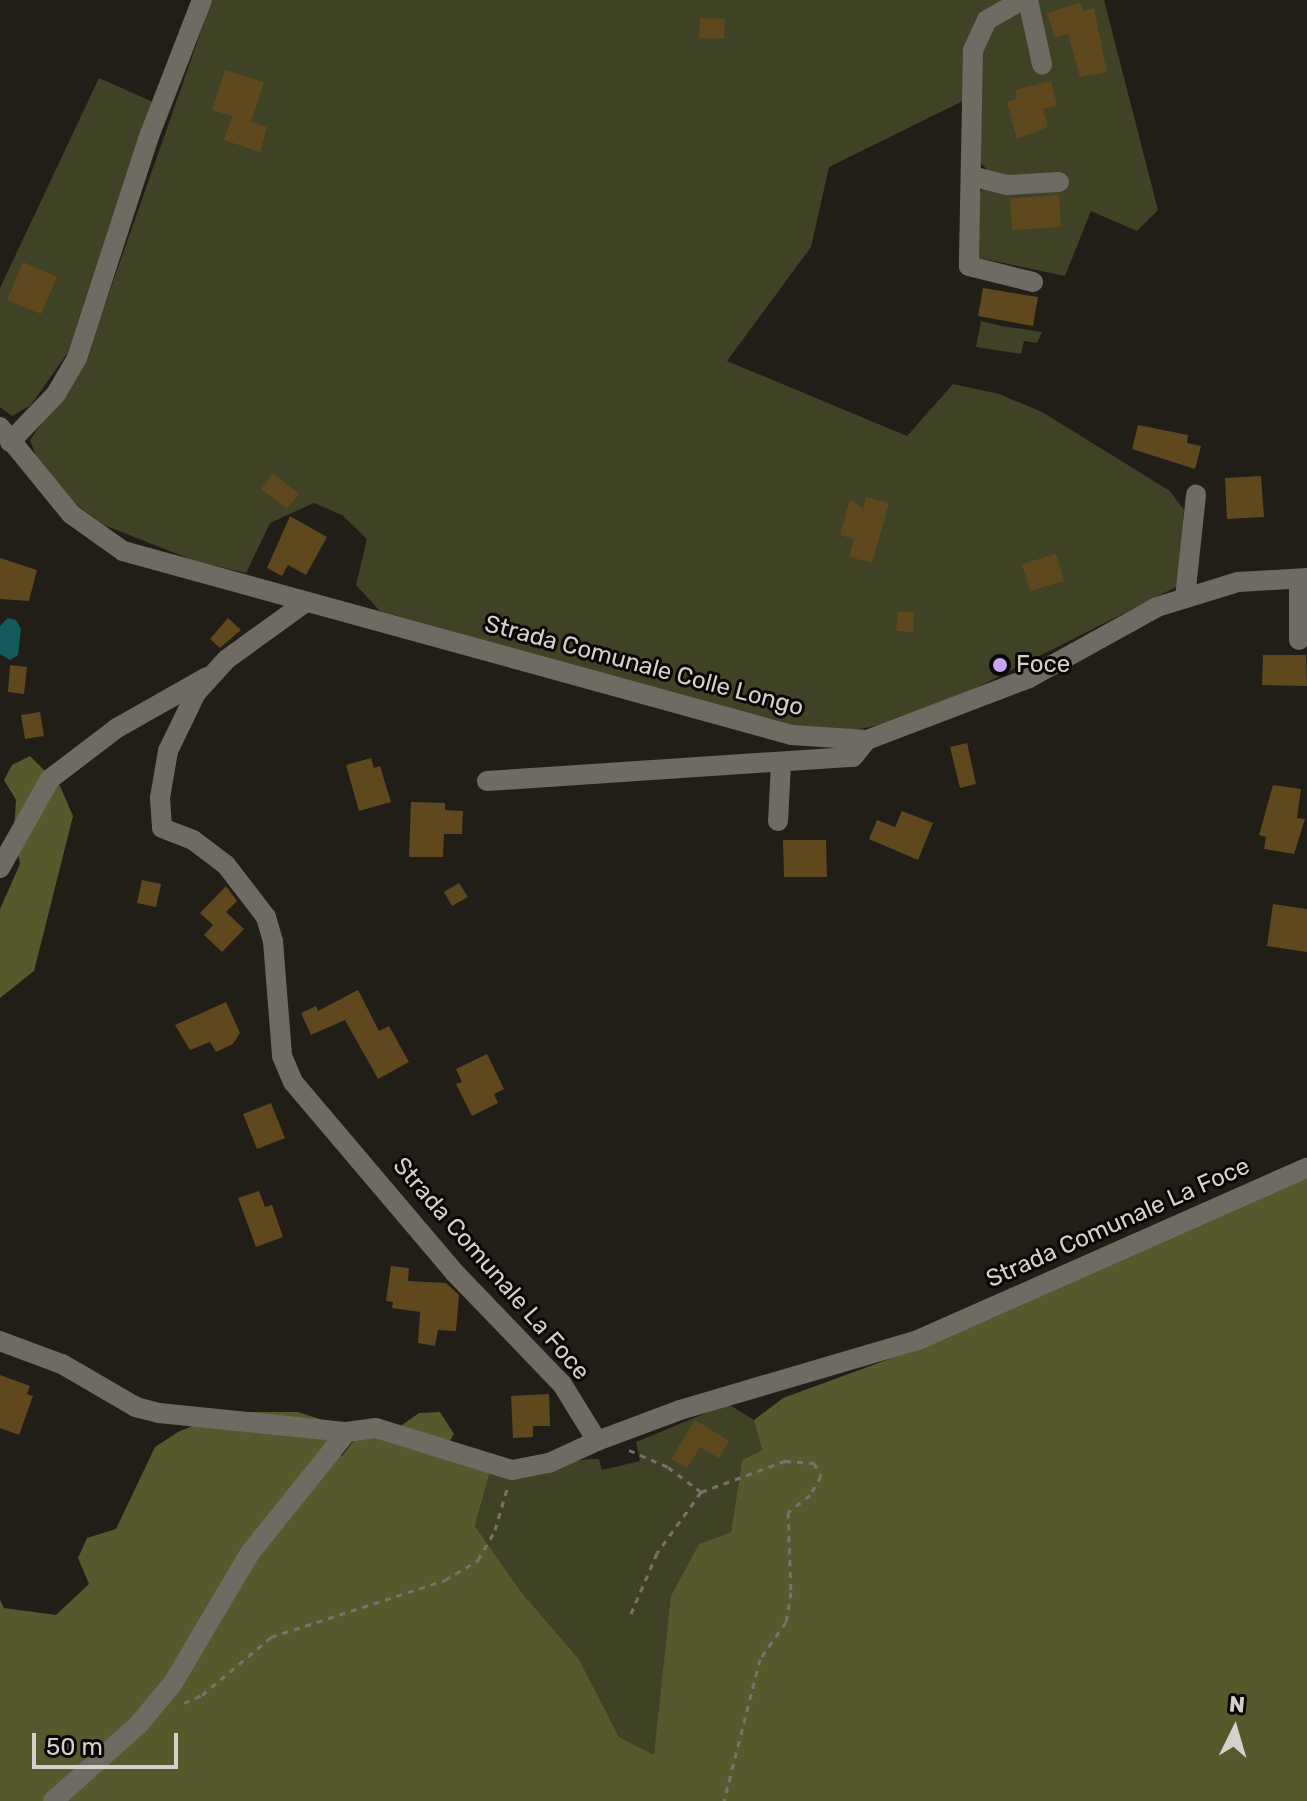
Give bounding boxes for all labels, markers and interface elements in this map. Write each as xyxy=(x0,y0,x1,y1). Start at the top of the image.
street label: Strada Comunale Colle Longo xyxy=(481,610,807,722)
place label: Foce xyxy=(1016,651,1070,679)
marker: Foce xyxy=(991,656,1009,674)
street label: Strada Comunale La Foce xyxy=(387,1152,595,1386)
street label: Strada Comunale La Foce xyxy=(982,1152,1254,1294)
north arrow xyxy=(1195,1689,1275,1769)
text: N xyxy=(1228,1690,1246,1719)
scale bar xyxy=(36,1717,182,1767)
text: 50 m xyxy=(46,1733,103,1761)

